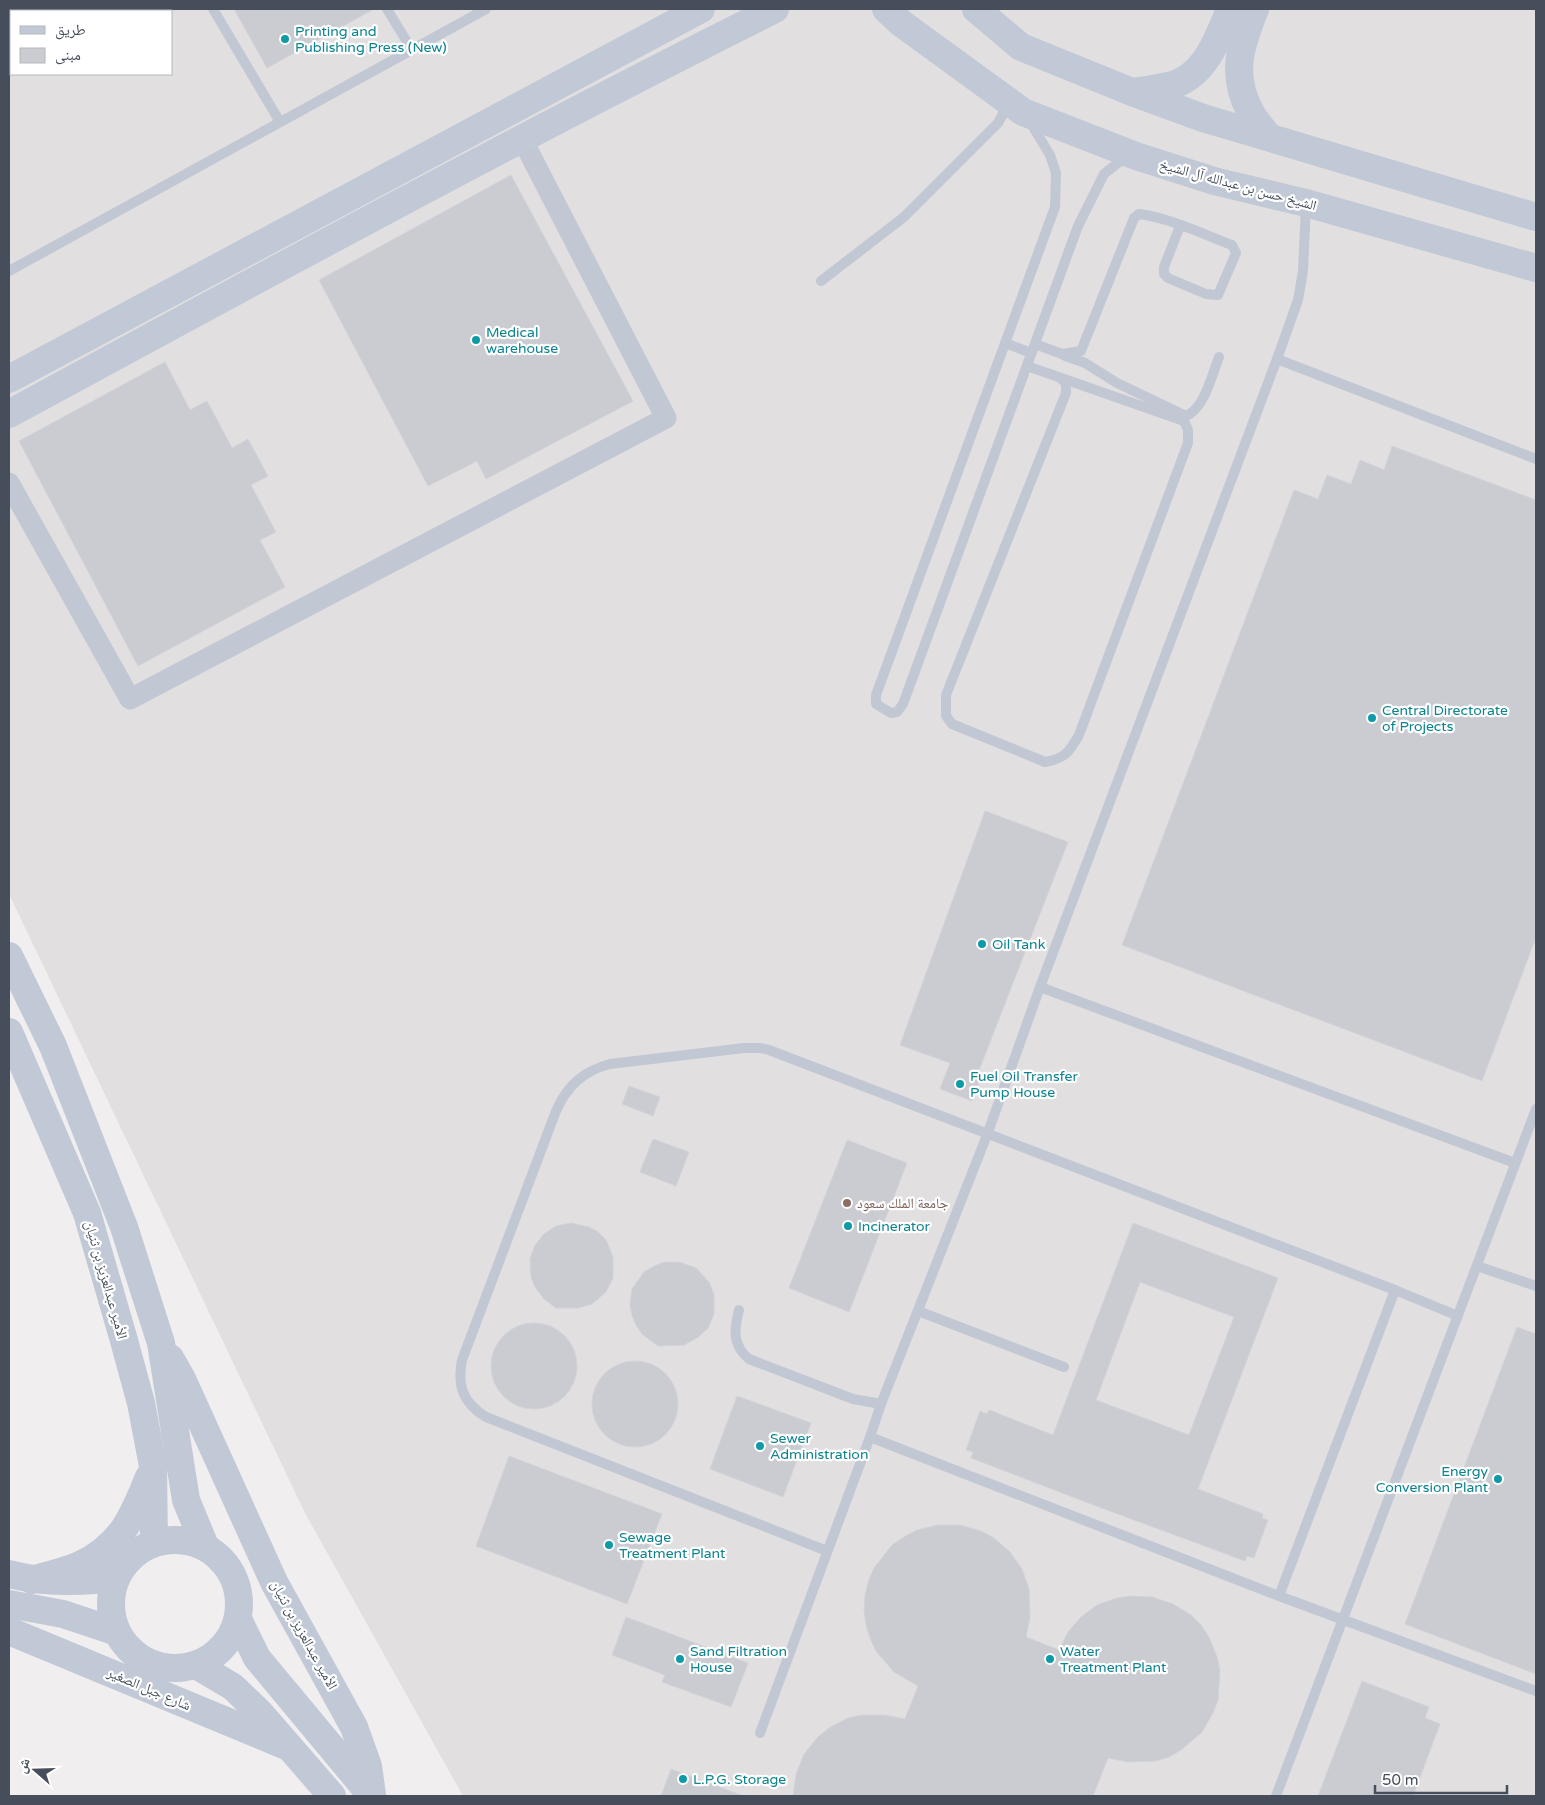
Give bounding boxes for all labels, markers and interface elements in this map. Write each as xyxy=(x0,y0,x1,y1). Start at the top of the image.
legend xyxy=(10,10,172,75)
text: طريق xyxy=(55,21,86,40)
place label: Printing and Publishing Press (New) xyxy=(295,23,447,56)
marker: Printing and Publishing Press (New) xyxy=(279,33,291,45)
text: مبنى xyxy=(55,46,81,65)
street label: الشيخ حسن بن عبدالله آل الشيخ xyxy=(1157,156,1318,215)
place label: Medical warehouse xyxy=(486,324,558,357)
marker: Medical warehouse xyxy=(470,334,482,346)
place label: Central Directorate of Projects xyxy=(1382,702,1508,735)
marker: Central Directorate of Projects xyxy=(1366,712,1378,724)
place label: Oil Tank xyxy=(992,936,1046,953)
marker: Oil Tank xyxy=(976,938,988,950)
place label: Fuel Oil Transfer Pump House xyxy=(970,1068,1078,1101)
marker: Fuel Oil Transfer Pump House xyxy=(954,1078,966,1090)
place label: جامعة الملك سعود xyxy=(857,1195,949,1212)
marker: جامعة الملك سعود xyxy=(841,1197,853,1209)
place label: Incinerator xyxy=(858,1218,931,1235)
street label: الأمير عبدالعزيز بن ثنيان xyxy=(81,1219,131,1341)
marker: Incinerator xyxy=(842,1220,854,1232)
place label: Sewer Administration xyxy=(770,1430,868,1463)
marker: Sewer Administration xyxy=(754,1440,766,1452)
place label: Energy Conversion Plant xyxy=(1376,1463,1489,1496)
marker: Energy Conversion Plant xyxy=(1492,1473,1504,1485)
place label: Sewage Treatment Plant xyxy=(619,1529,726,1562)
marker: Sewage Treatment Plant xyxy=(603,1539,615,1551)
street label: الأمير عبدالعزيز بن ثنيان xyxy=(267,1577,341,1693)
place label: Sand Filtration House xyxy=(690,1643,787,1676)
place label: Water Treatment Plant xyxy=(1060,1643,1167,1676)
marker: Sand Filtration House xyxy=(674,1653,686,1665)
marker: Water Treatment Plant xyxy=(1044,1653,1056,1665)
street label: شارع جبل الصغير xyxy=(103,1663,193,1715)
north arrow xyxy=(10,1745,60,1795)
text: ش xyxy=(13,1756,34,1776)
scale bar xyxy=(1375,1762,1508,1794)
place label: L.P.G. Storage xyxy=(693,1771,786,1788)
text: 50 m xyxy=(1382,1771,1419,1789)
marker: L.P.G. Storage xyxy=(677,1773,689,1785)

